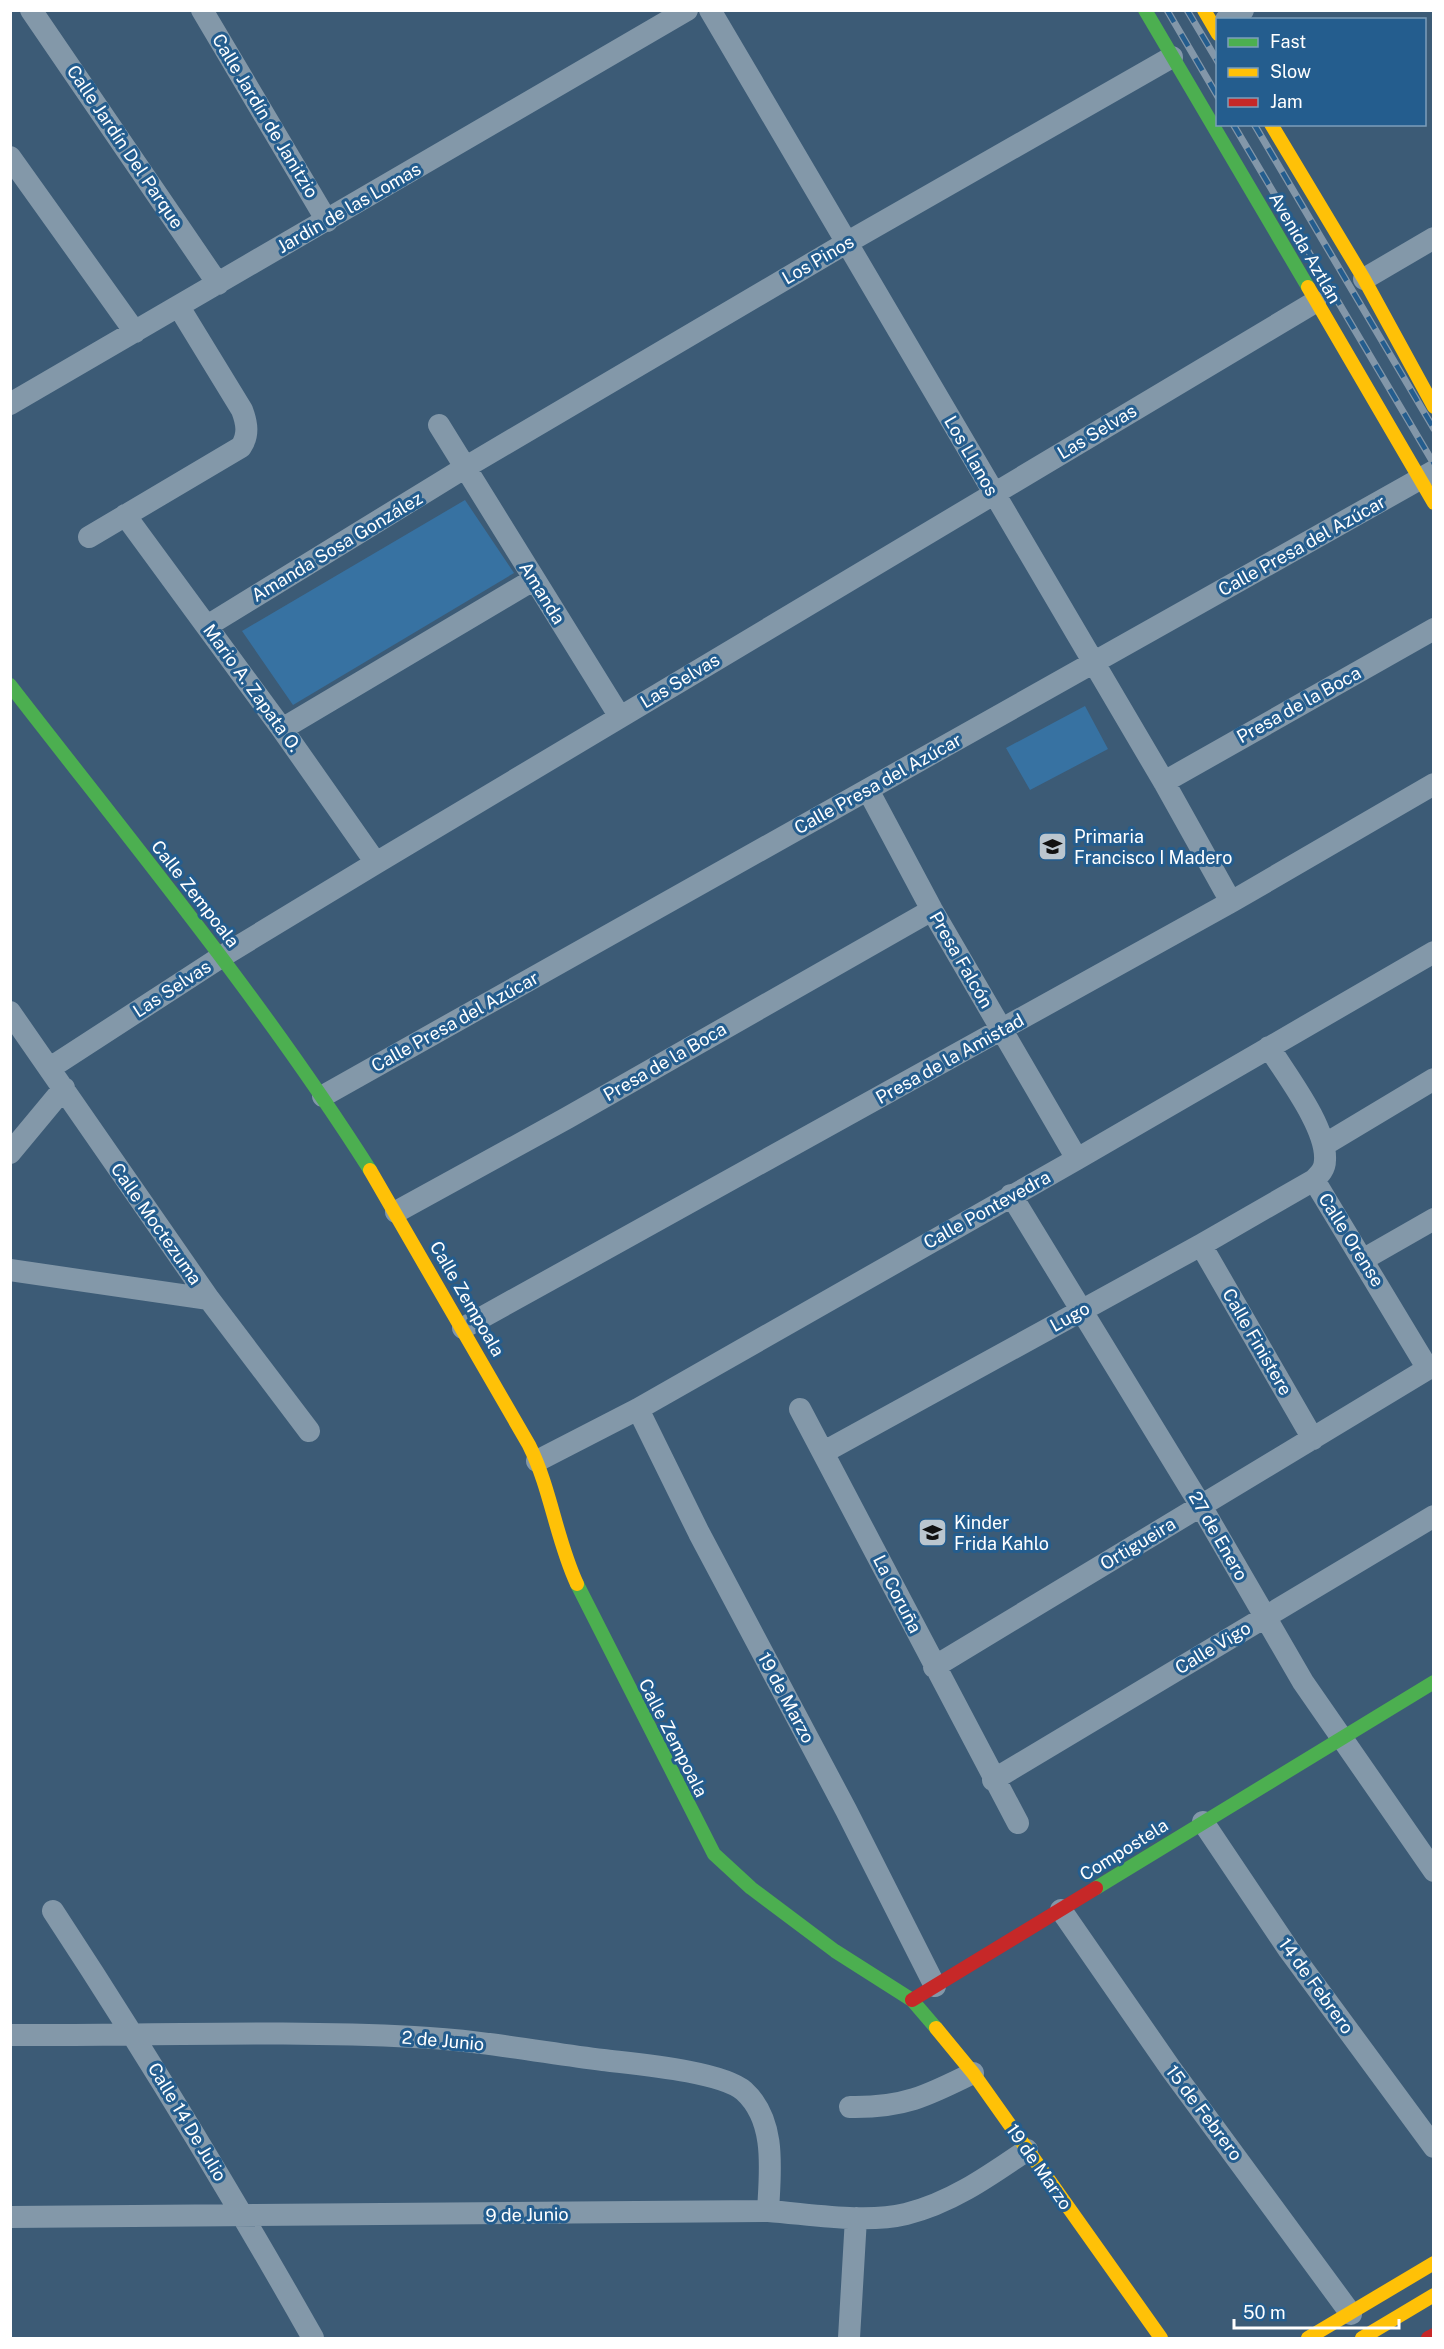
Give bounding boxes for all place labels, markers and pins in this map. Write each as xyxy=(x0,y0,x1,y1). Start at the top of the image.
place label: Primaria Francisco I Madero xyxy=(1074,826,1232,868)
school or university icon: Primaria Francisco I Madero xyxy=(1037,831,1069,863)
place label: Kinder Frida Kahlo xyxy=(954,1512,1049,1554)
school or university icon: Kinder Frida Kahlo xyxy=(917,1517,949,1549)

